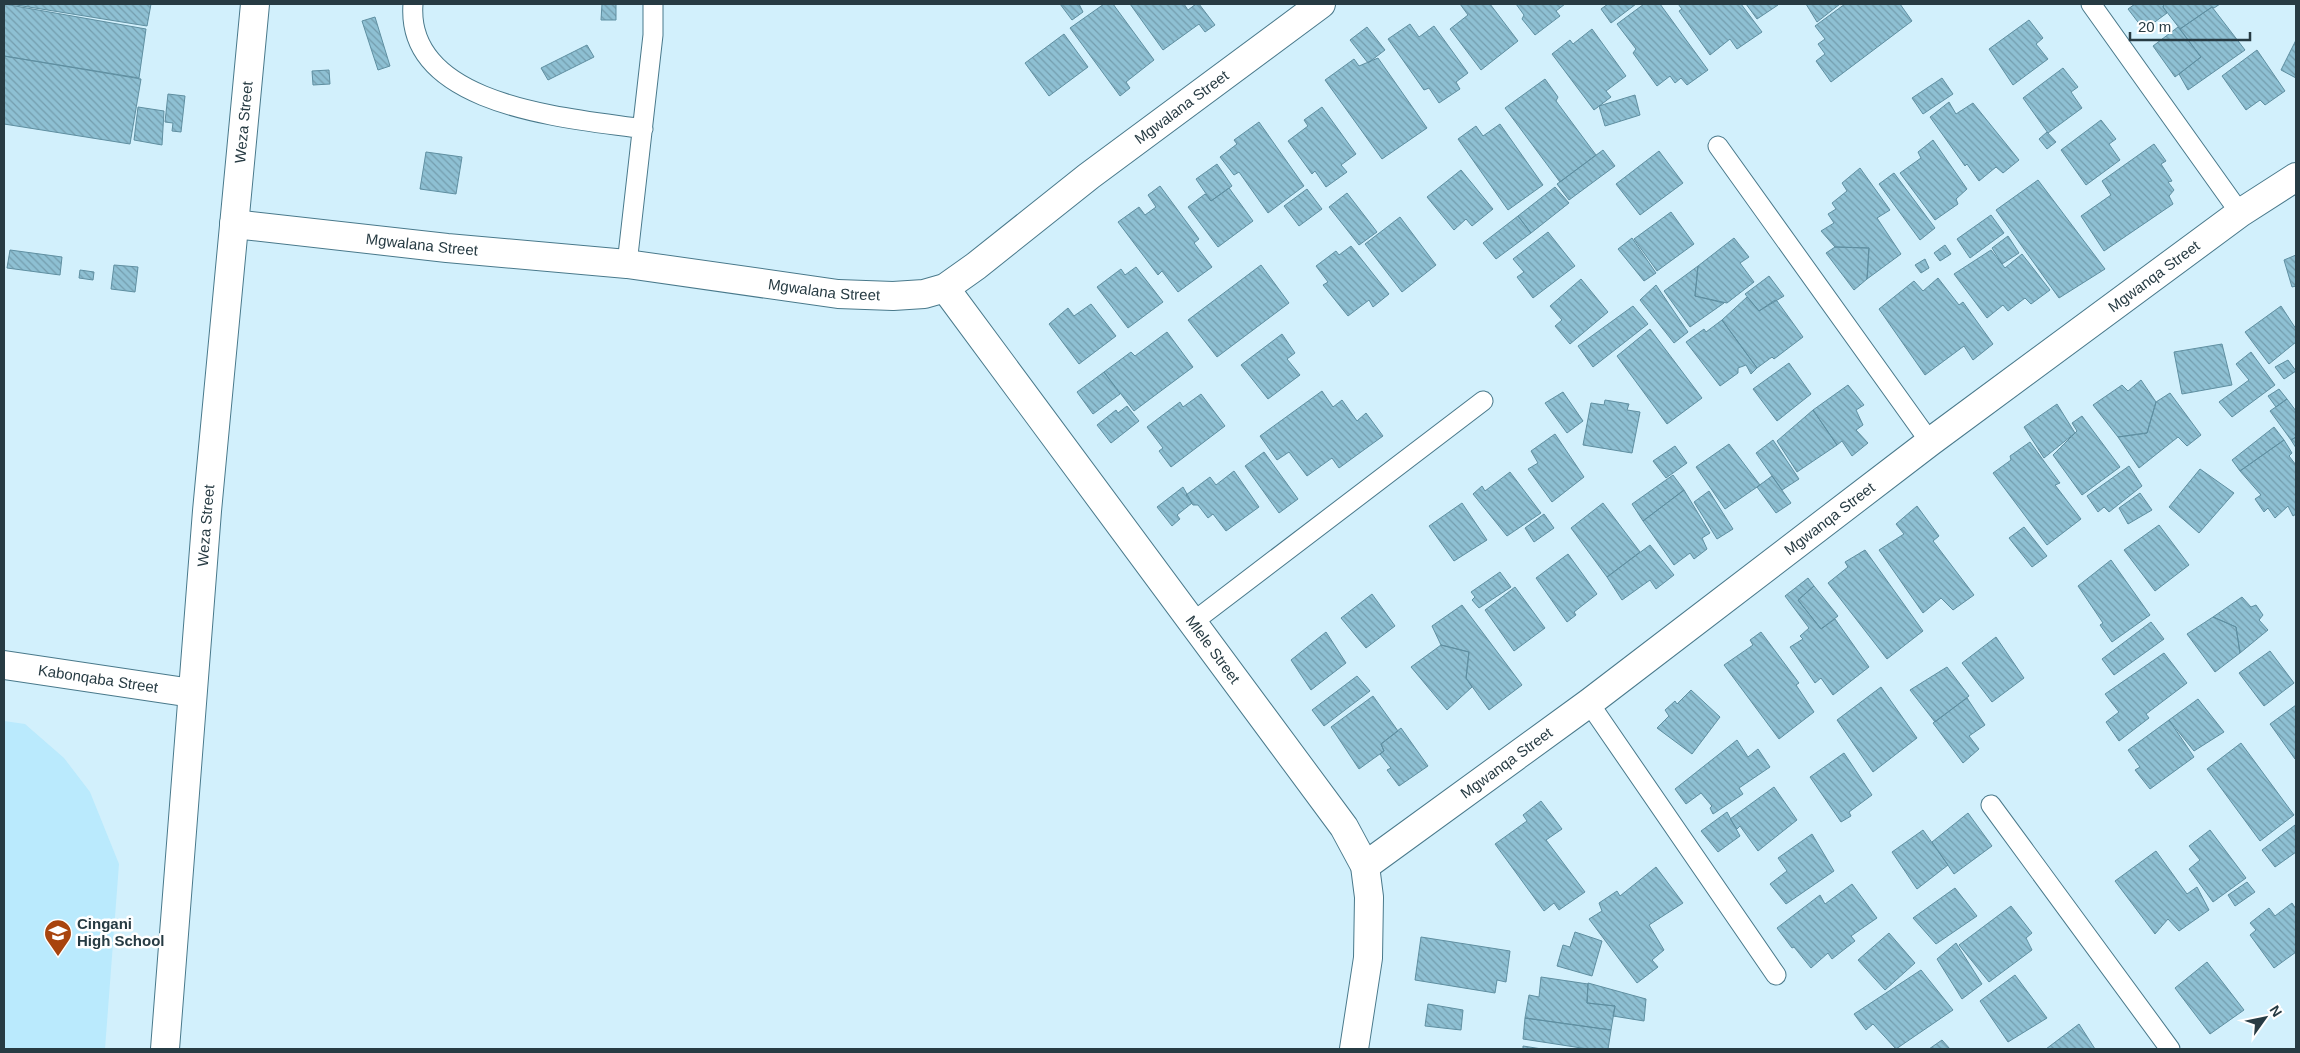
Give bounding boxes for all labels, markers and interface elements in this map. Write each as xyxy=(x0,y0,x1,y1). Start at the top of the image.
scale bar xyxy=(2130,10,2250,42)
text: 20 m xyxy=(2138,18,2171,35)
street label: Mgwalana Street xyxy=(1131,66,1232,147)
street label: Weza Street xyxy=(231,80,256,164)
street label: Mgwalana Street xyxy=(365,230,479,259)
street label: Mgwanqa Street xyxy=(2105,236,2203,315)
street label: Mgwalana Street xyxy=(767,275,881,304)
street label: Mgwanqa Street xyxy=(1781,478,1878,558)
street label: Weza Street xyxy=(194,483,218,567)
street label: Mlele Street xyxy=(1182,612,1244,687)
street label: Kabonqaba Street xyxy=(37,661,160,696)
street label: Mgwanqa Street xyxy=(1457,723,1556,802)
place label: Cingani High School xyxy=(77,915,165,949)
school or university icon: Cingani High School xyxy=(43,918,73,957)
north arrow xyxy=(2240,993,2290,1043)
text: N xyxy=(2266,1002,2285,1020)

